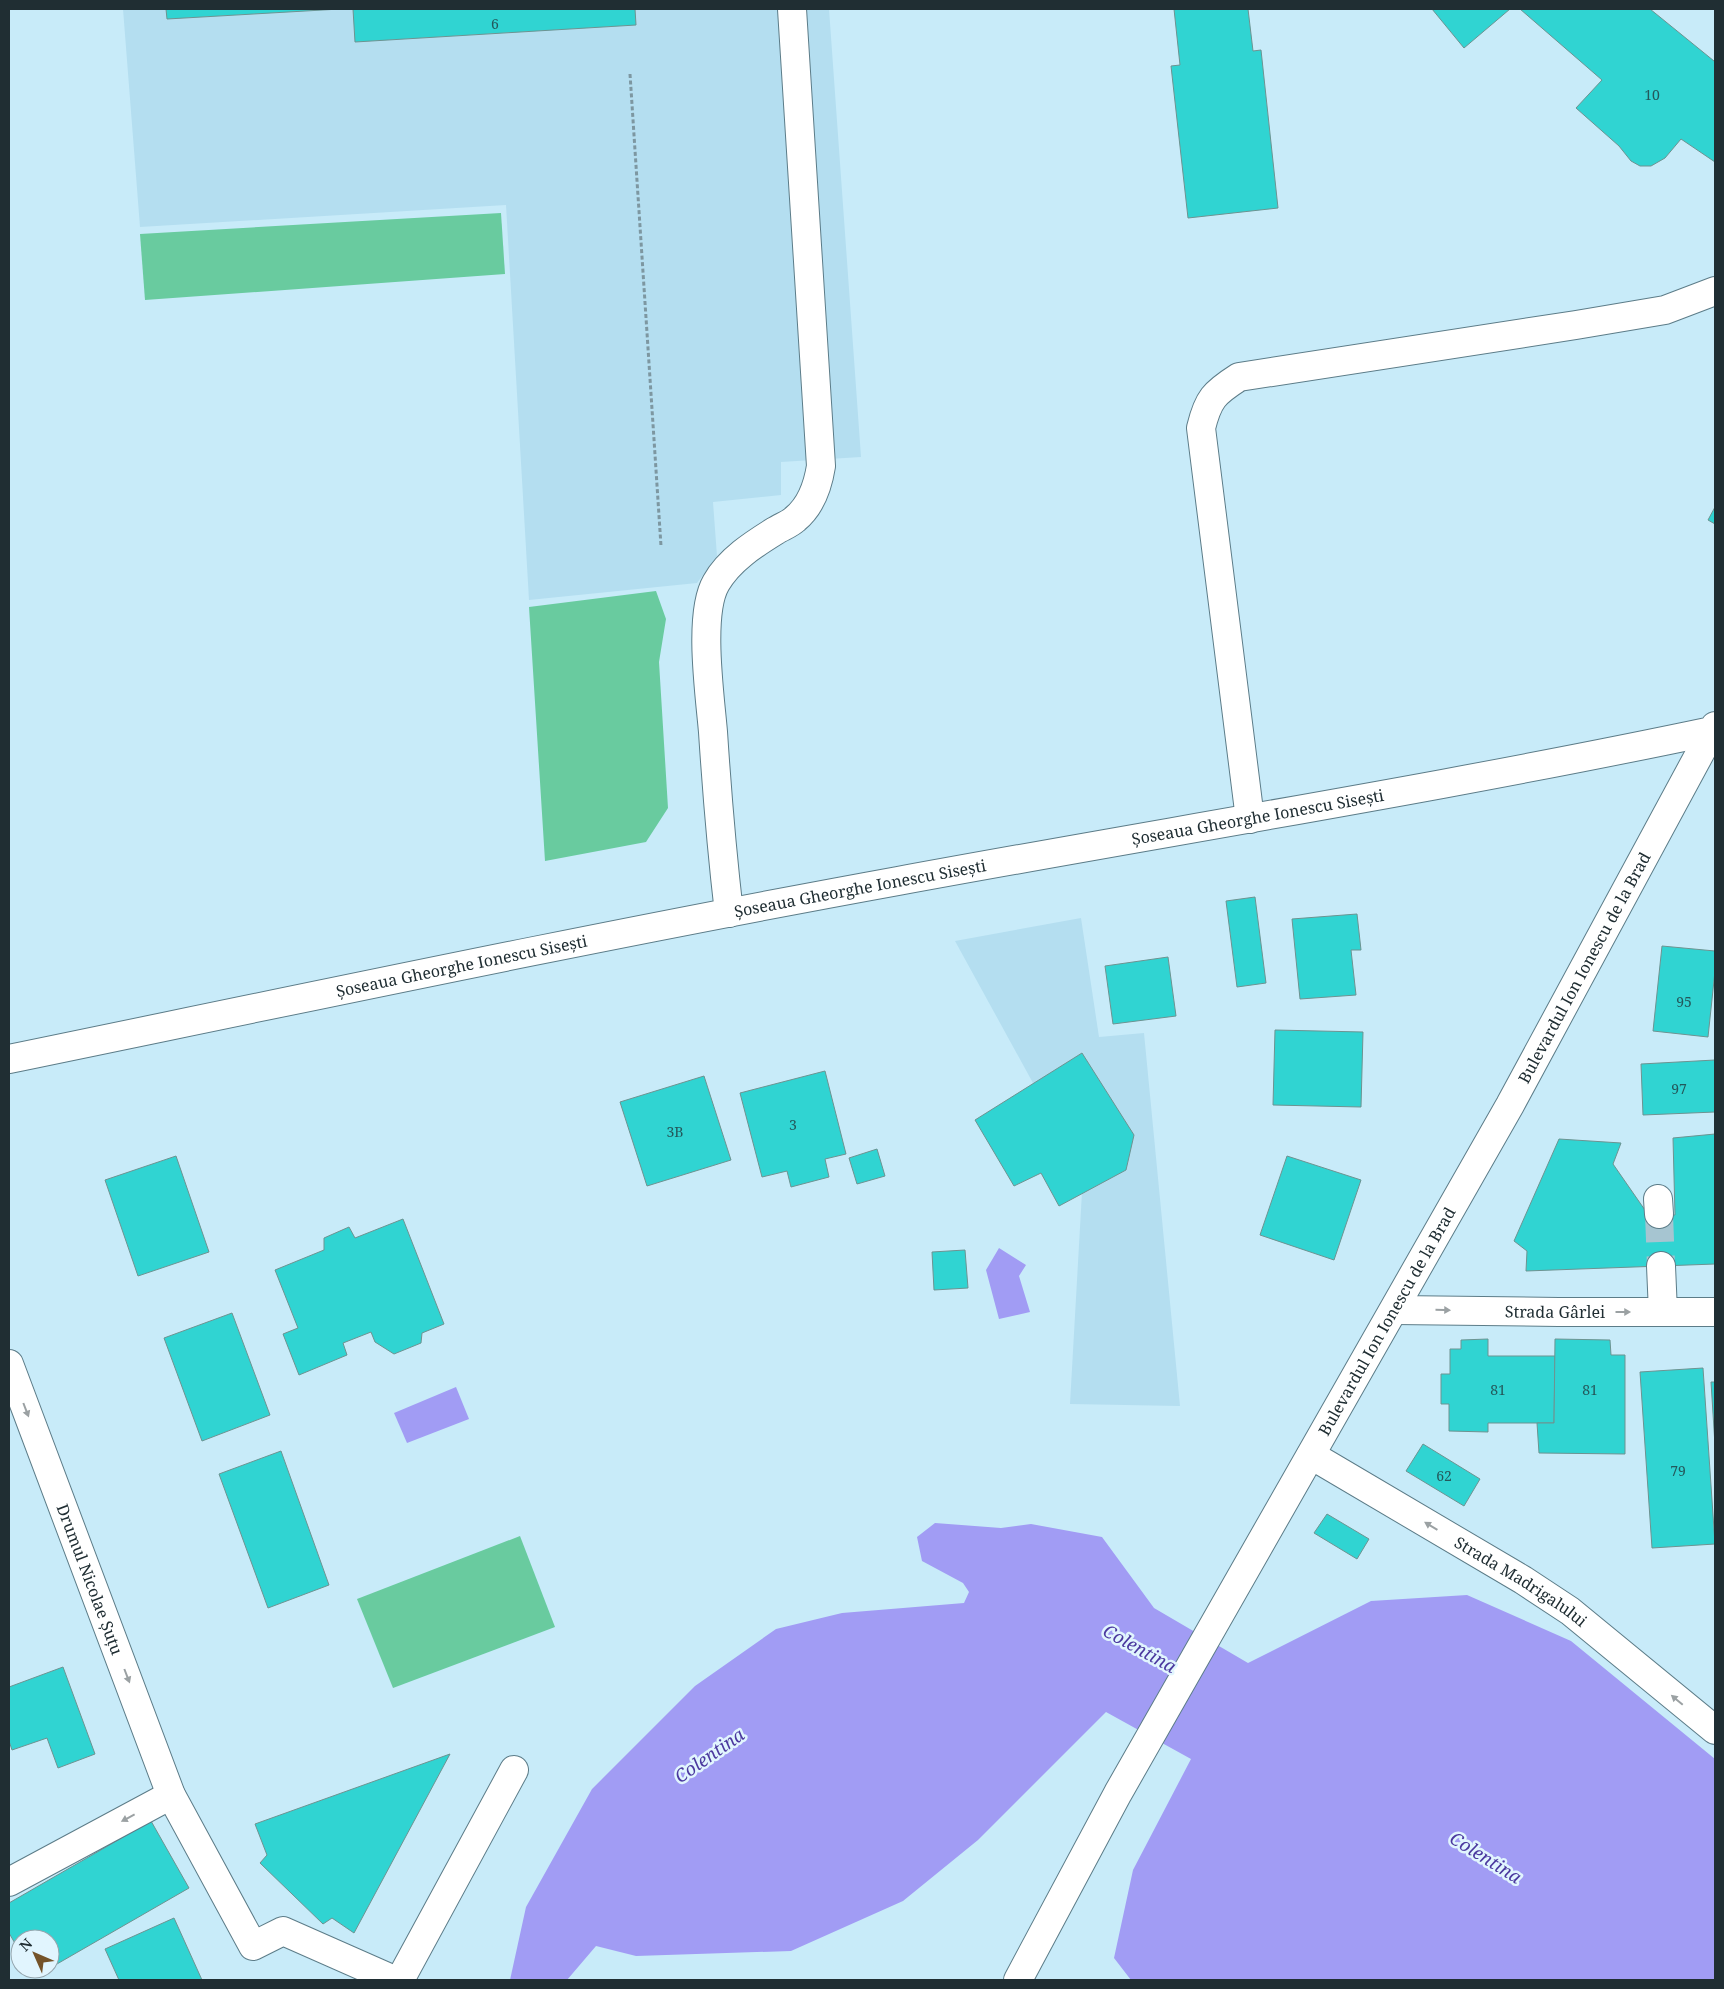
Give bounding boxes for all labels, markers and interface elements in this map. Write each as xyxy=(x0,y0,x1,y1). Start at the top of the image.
house number: 6 xyxy=(491,14,499,33)
house number: 10 xyxy=(1644,85,1660,104)
street label: Șoseaua Gheorghe Ionescu Sisești xyxy=(1130,784,1385,850)
street label: Bulevardul Ion Ionescu de la Brad xyxy=(1513,848,1656,1087)
street label: Șoseaua Gheorghe Ionescu Sisești xyxy=(732,854,988,922)
street label: Șoseaua Gheorghe Ionescu Sisești xyxy=(334,930,589,1002)
house number: 95 xyxy=(1676,992,1692,1011)
house number: 97 xyxy=(1671,1079,1687,1098)
house number: 3 xyxy=(789,1115,797,1134)
house number: 3B xyxy=(667,1122,683,1141)
street label: Bulevardul Ion Ionescu de la Brad xyxy=(1313,1203,1461,1439)
street label: Strada Gârlei xyxy=(1505,1300,1605,1323)
one-way arrow xyxy=(1436,1306,1452,1314)
one-way arrow xyxy=(1616,1308,1632,1316)
house number: 81 xyxy=(1490,1380,1506,1399)
house number: 81 xyxy=(1582,1380,1598,1399)
one-way arrow xyxy=(22,1403,30,1418)
house number: 79 xyxy=(1670,1461,1686,1480)
house number: 62 xyxy=(1436,1466,1452,1485)
street label: Drumul Nicolae Șuțu xyxy=(52,1501,128,1658)
one-way arrow xyxy=(1424,1521,1437,1530)
street label: Strada Madrigalului xyxy=(1450,1531,1592,1632)
water label: Colentina xyxy=(1099,1618,1181,1678)
one-way arrow xyxy=(123,1669,131,1684)
one-way arrow xyxy=(1671,1695,1683,1706)
water label: Colentina xyxy=(669,1722,749,1788)
one-way arrow xyxy=(121,1814,136,1822)
water label: Colentina xyxy=(1446,1826,1527,1889)
north arrow xyxy=(10,1929,60,1979)
text: N xyxy=(15,1934,36,1955)

